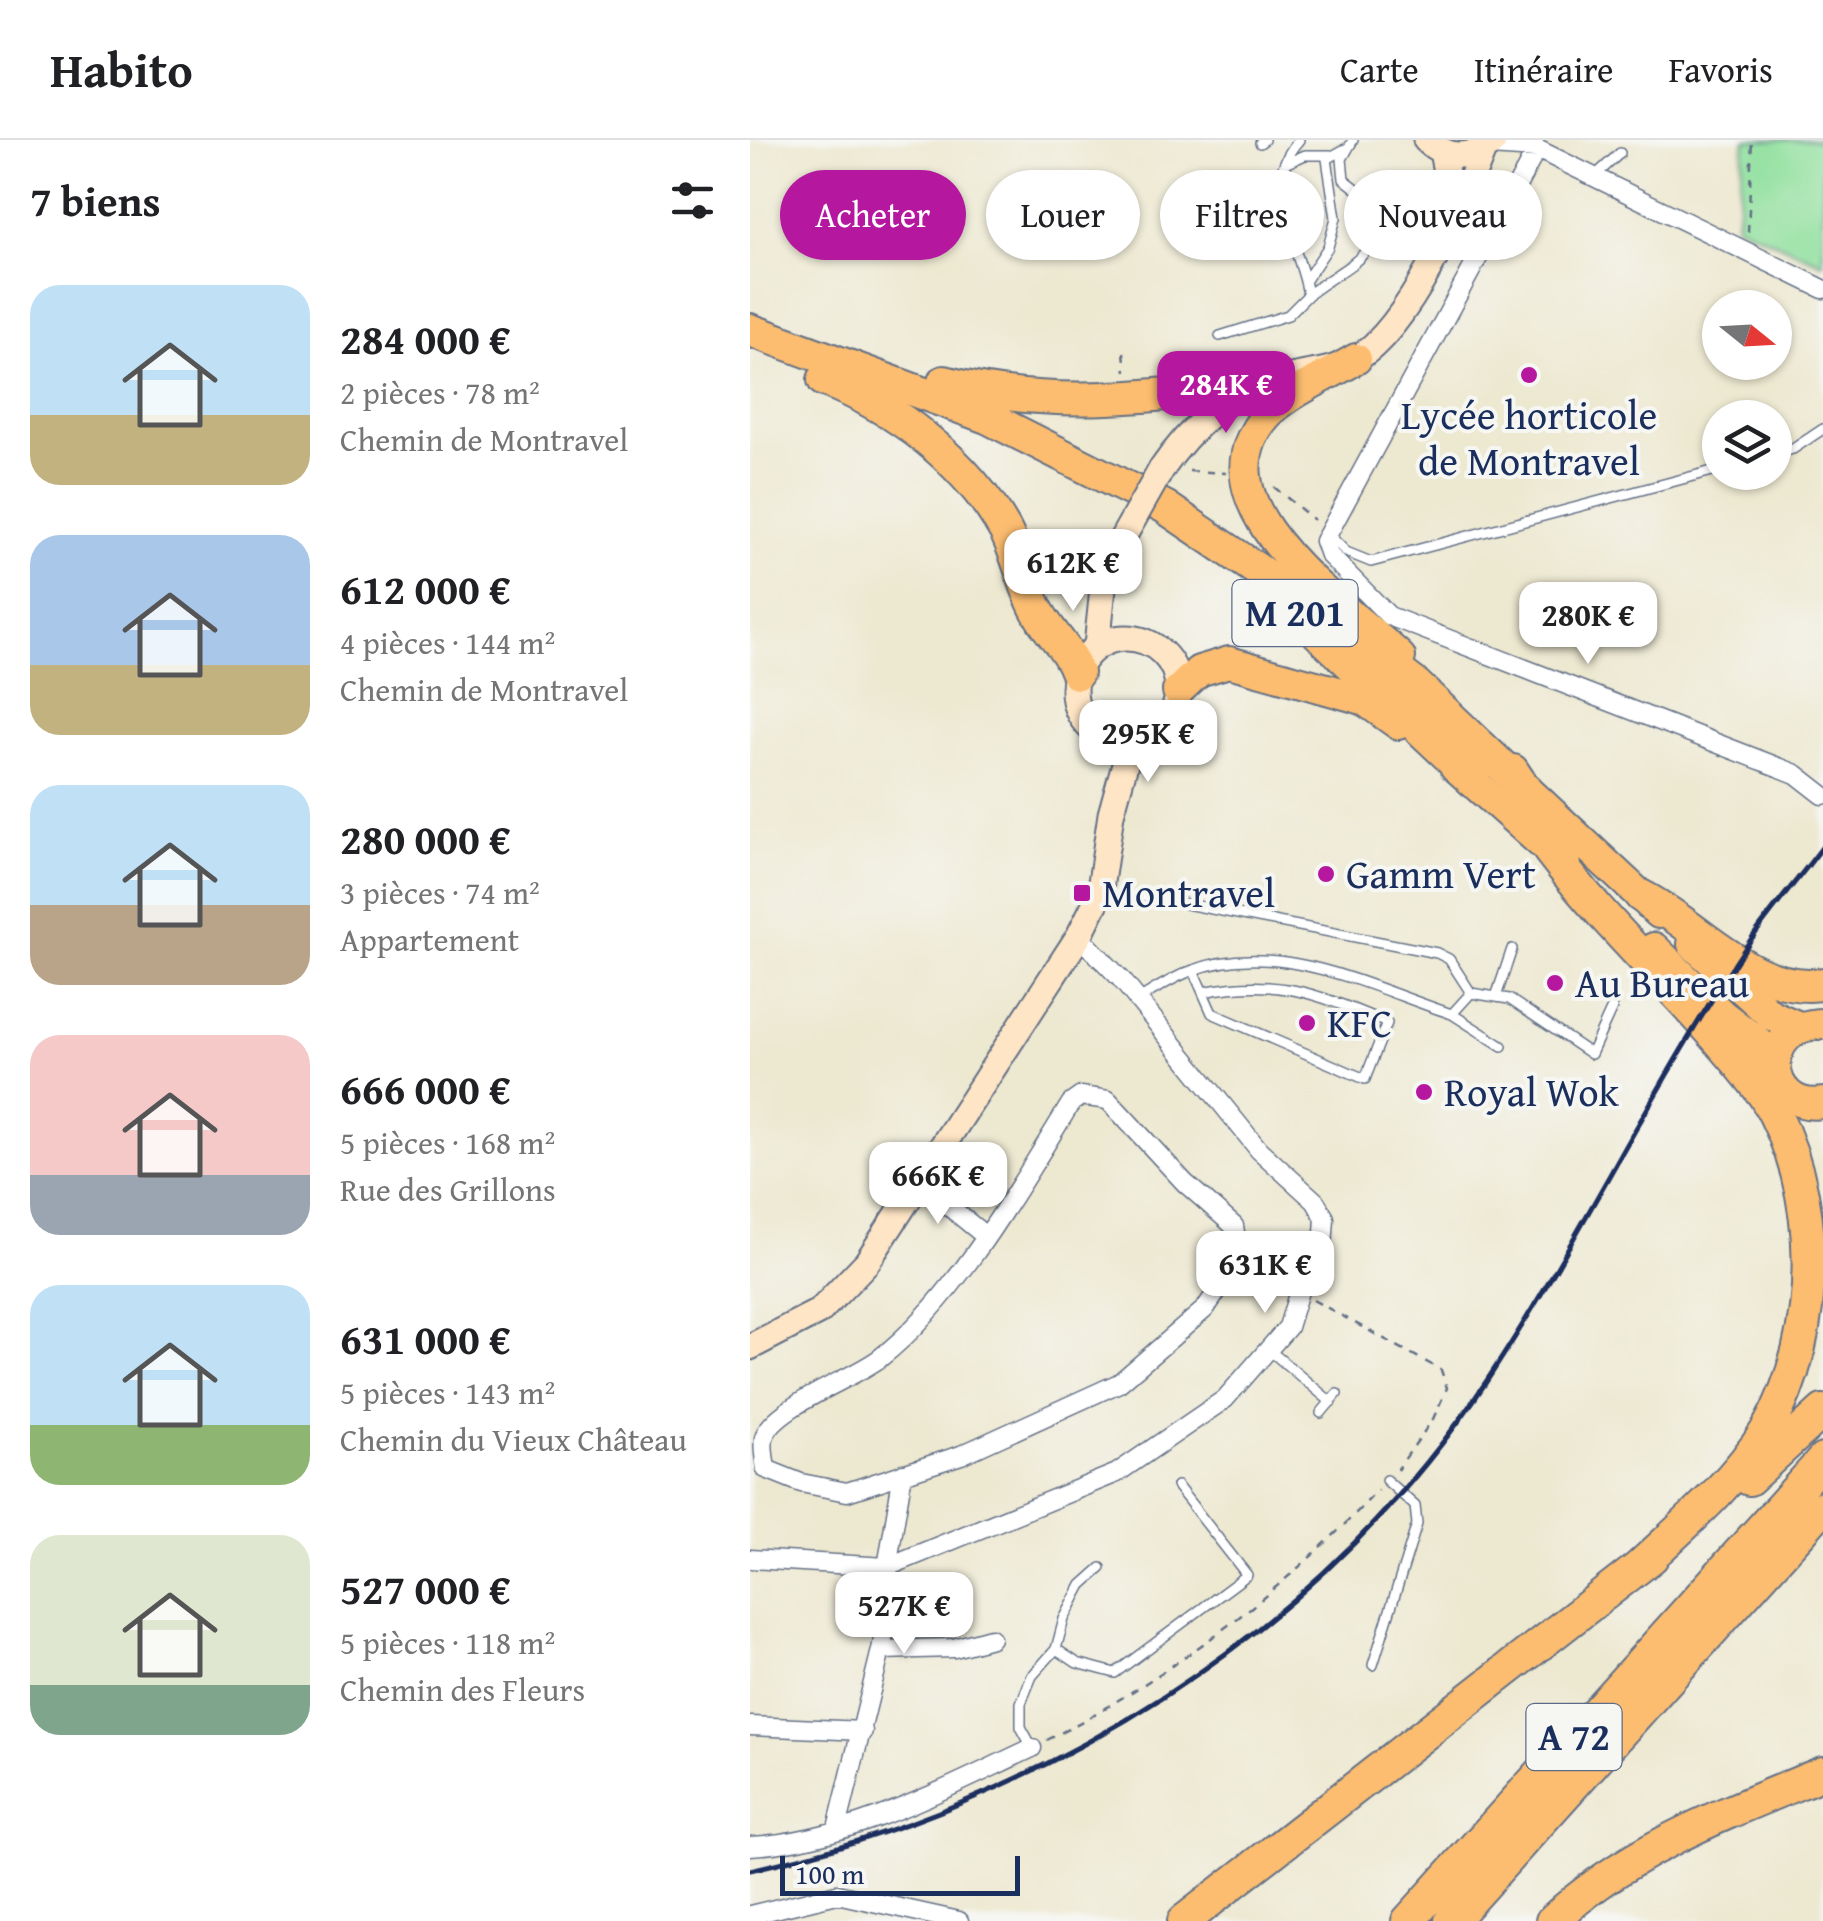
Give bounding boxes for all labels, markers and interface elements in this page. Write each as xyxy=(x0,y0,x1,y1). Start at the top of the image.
text: Habito xyxy=(50,34,193,105)
text: Carte xyxy=(1340,44,1419,95)
text: Itinéraire xyxy=(1474,44,1614,95)
text: Favoris xyxy=(1669,44,1773,95)
text: 7 biens xyxy=(30,170,161,231)
chip: Acheter xyxy=(780,170,966,260)
chip: Louer xyxy=(986,170,1140,260)
chip: Filtres xyxy=(1160,170,1324,260)
chip: Nouveau xyxy=(1344,170,1542,260)
icon: filters xyxy=(665,173,720,228)
north arrow xyxy=(1702,290,1792,380)
map controls xyxy=(1702,290,1792,490)
text: 284 000 € xyxy=(340,308,511,369)
icon: home xyxy=(110,325,230,445)
pin: 284K € xyxy=(1145,351,1307,436)
text: 284K € xyxy=(1179,360,1273,407)
marker: Lycée horticole de Montravel xyxy=(1518,364,1540,386)
text: 2 pièces · 78 m² xyxy=(340,369,540,416)
place label: Lycée horticole de Montravel xyxy=(1401,385,1657,490)
button: layers xyxy=(1702,400,1792,490)
text: Chemin de Montravel xyxy=(340,416,628,463)
pin: 612K € xyxy=(992,529,1154,614)
text: 612K € xyxy=(1026,538,1120,585)
text: 612 000 € xyxy=(340,558,511,619)
icon: home xyxy=(110,575,230,695)
road number: M 201 xyxy=(1232,580,1358,646)
pin: 280K € xyxy=(1507,582,1669,667)
text: 280K € xyxy=(1541,591,1635,638)
text: 4 pièces · 144 m² xyxy=(340,619,555,666)
text: Chemin de Montravel xyxy=(340,666,628,713)
pin: 295K € xyxy=(1067,700,1229,785)
text: 295K € xyxy=(1101,709,1195,756)
text: 280 000 € xyxy=(340,808,511,869)
icon: home xyxy=(110,825,230,945)
place label: Gamm Vert xyxy=(1346,844,1536,903)
place label: Montravel xyxy=(1102,863,1275,922)
marker: Gamm Vert xyxy=(1315,863,1337,885)
text: 3 pièces · 74 m² xyxy=(340,869,540,916)
marker: Montravel xyxy=(1071,882,1093,904)
text: Appartement xyxy=(340,916,519,963)
place label: Au Bureau xyxy=(1575,953,1750,1012)
marker: Au Bureau xyxy=(1544,972,1566,994)
place label: KFC xyxy=(1327,993,1392,1052)
marker: KFC xyxy=(1296,1012,1318,1034)
text: 666 000 € xyxy=(340,1058,511,1119)
place label: Royal Wok xyxy=(1444,1062,1620,1121)
icon: home xyxy=(110,1075,230,1195)
marker: Royal Wok xyxy=(1413,1081,1435,1103)
text: 5 pièces · 168 m² xyxy=(340,1119,555,1166)
pin: 666K € xyxy=(857,1142,1019,1227)
text: 666K € xyxy=(891,1151,985,1198)
text: Rue des Grillons xyxy=(340,1166,556,1213)
pin: 631K € xyxy=(1184,1231,1346,1316)
text: 631K € xyxy=(1218,1240,1312,1287)
text: 631 000 € xyxy=(340,1308,511,1369)
icon: home xyxy=(110,1325,230,1445)
text: 5 pièces · 143 m² xyxy=(340,1369,555,1416)
text: Chemin du Vieux Château xyxy=(340,1416,687,1463)
text: 527 000 € xyxy=(340,1558,511,1619)
pin: 527K € xyxy=(823,1572,985,1657)
icon: home xyxy=(110,1575,230,1695)
text: 527K € xyxy=(857,1581,951,1628)
text: 5 pièces · 118 m² xyxy=(340,1619,555,1666)
text: Chemin des Fleurs xyxy=(340,1666,585,1713)
road number: A 72 xyxy=(1526,1704,1622,1770)
scale bar xyxy=(780,1851,1020,1896)
text: 100 m xyxy=(795,1853,864,1894)

